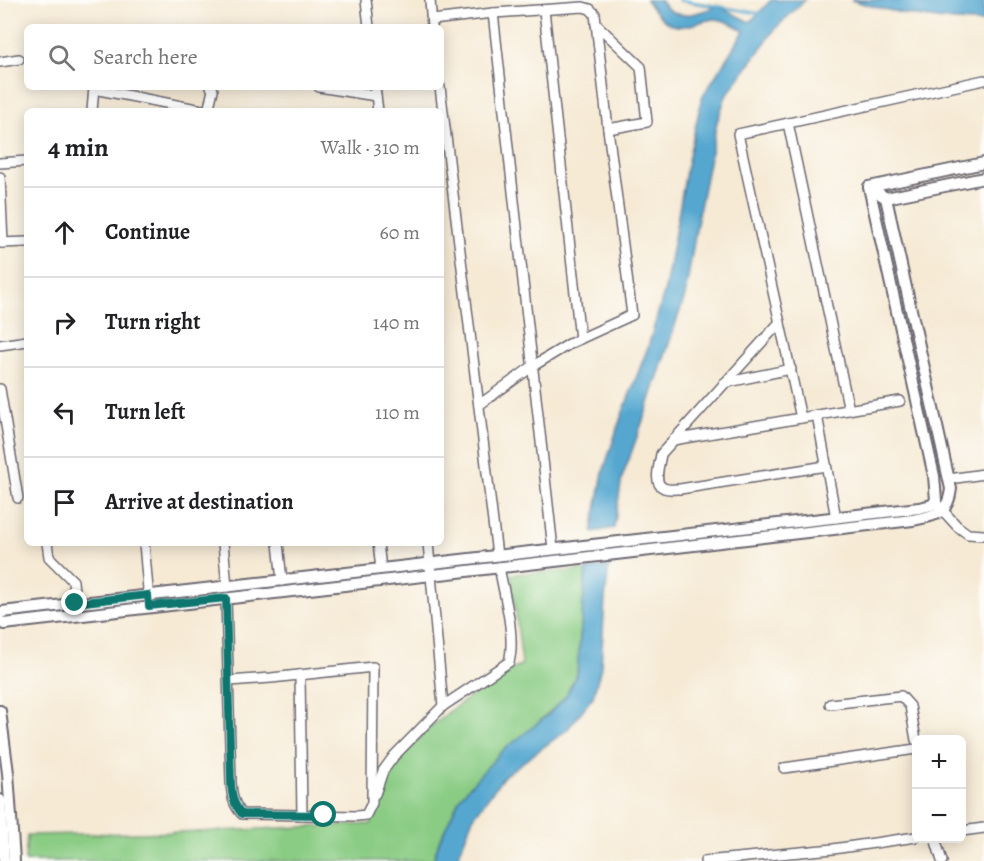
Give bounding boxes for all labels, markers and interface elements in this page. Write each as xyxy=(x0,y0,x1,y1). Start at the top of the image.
search box xyxy=(24,24,444,90)
icon: search xyxy=(45,41,78,74)
text: Search here xyxy=(93,42,198,72)
text: 4 min xyxy=(48,130,109,165)
text: Walk · 310 m xyxy=(321,134,420,161)
icon: ahead xyxy=(48,216,81,249)
text: Continue xyxy=(105,217,190,247)
text: 60 m xyxy=(380,219,420,246)
icon: right xyxy=(48,306,81,339)
text: Turn right xyxy=(105,307,201,337)
text: 140 m xyxy=(373,309,420,336)
icon: left xyxy=(48,396,81,429)
text: Turn left xyxy=(105,397,185,427)
text: 110 m xyxy=(375,399,420,426)
icon: arrive xyxy=(48,486,81,519)
text: Arrive at destination xyxy=(105,487,294,517)
route end xyxy=(61,589,87,615)
map controls xyxy=(912,735,966,843)
button: + xyxy=(912,735,966,789)
button: − xyxy=(912,789,966,843)
route start xyxy=(310,801,336,827)

